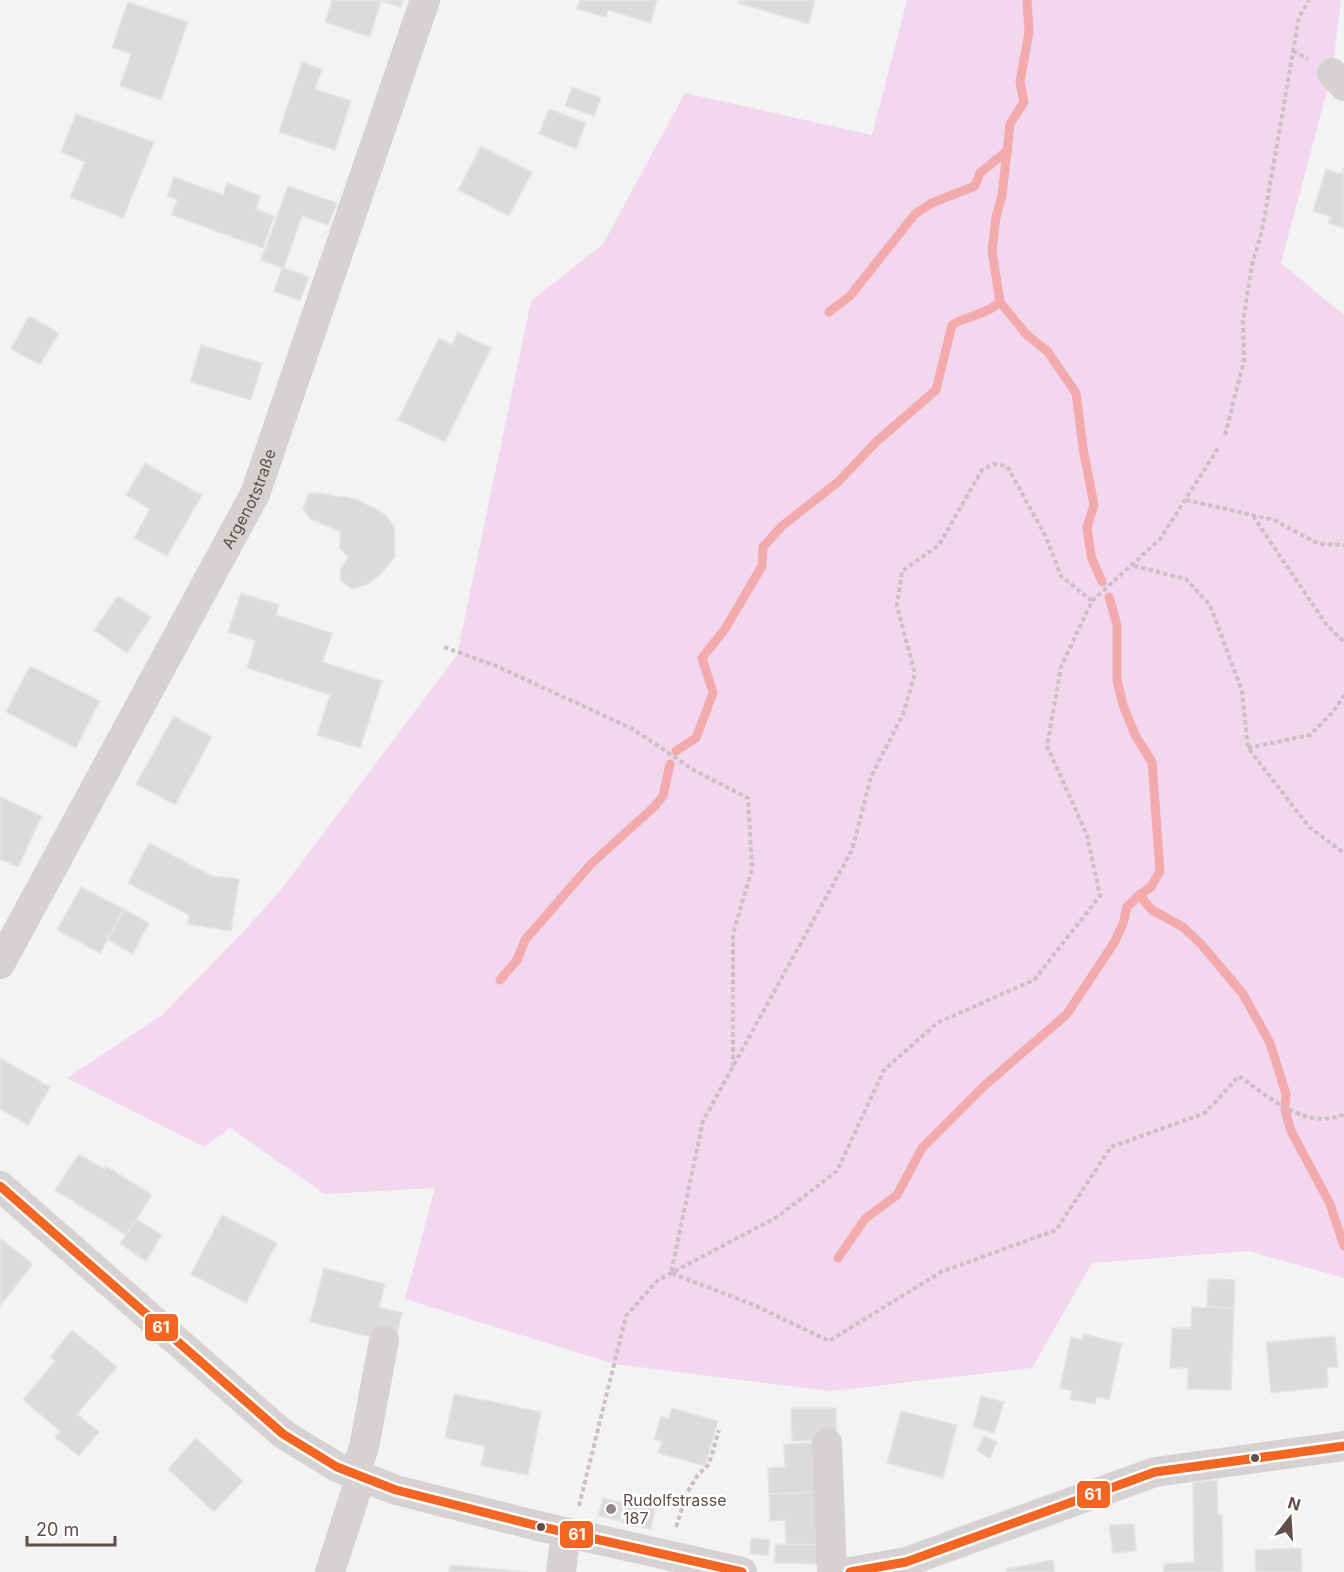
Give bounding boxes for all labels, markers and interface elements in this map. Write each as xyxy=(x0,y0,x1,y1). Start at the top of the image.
street label: Argenotstraße xyxy=(217,446,280,552)
line badge: 61 xyxy=(144,1313,179,1342)
text: 61 xyxy=(152,1317,170,1337)
unlabelled marker xyxy=(1249,1452,1261,1464)
line badge: 61 xyxy=(1076,1480,1111,1509)
text: 61 xyxy=(1084,1484,1102,1504)
north arrow xyxy=(1260,1488,1320,1548)
place label: Rudolfstrasse 187 xyxy=(623,1490,727,1528)
text: N xyxy=(1286,1492,1303,1515)
marker: Rudolfstrasse 187 xyxy=(604,1502,618,1516)
scale bar xyxy=(27,1509,116,1547)
text: 20 m xyxy=(36,1519,79,1540)
line badge: 61 xyxy=(559,1520,594,1549)
unlabelled marker xyxy=(535,1521,547,1533)
text: 61 xyxy=(568,1524,586,1544)

